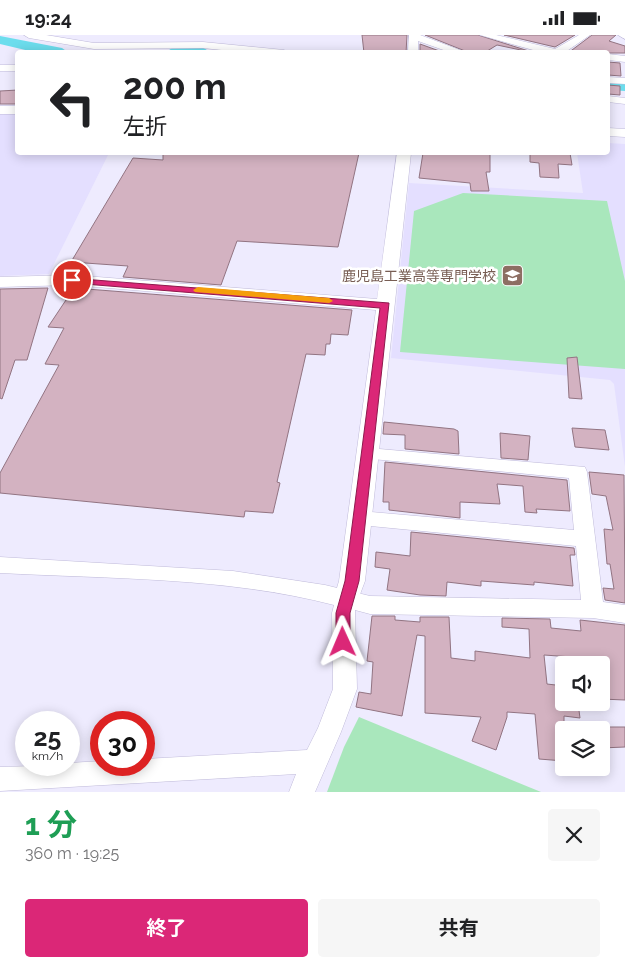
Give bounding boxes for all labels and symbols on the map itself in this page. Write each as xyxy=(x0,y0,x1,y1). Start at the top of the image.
pin xyxy=(51,259,93,301)
school or university icon: 鹿児島工業高等専門学校 xyxy=(500,264,524,288)
place label: 鹿児島工業高等専門学校 xyxy=(342,268,496,284)
position arrow xyxy=(316,615,368,667)
speed limit sign: 30 xyxy=(90,711,155,776)

